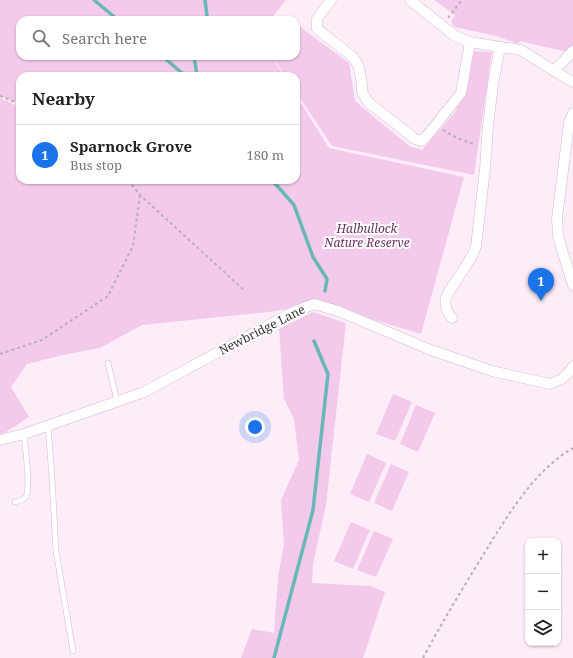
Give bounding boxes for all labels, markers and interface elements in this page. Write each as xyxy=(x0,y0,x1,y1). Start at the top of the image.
search box xyxy=(16,16,300,60)
icon: search xyxy=(30,27,52,49)
text: Search here xyxy=(62,28,147,48)
text: Nearby xyxy=(32,87,95,110)
text: Sparnock Grove xyxy=(70,136,192,156)
text: 1 xyxy=(41,146,49,164)
text: 180 m xyxy=(247,146,284,164)
text: Bus stop xyxy=(70,156,122,174)
park label: Halbullock Nature Reserve xyxy=(323,220,410,251)
pin: 1 xyxy=(528,268,554,301)
street label: Newbridge Lane xyxy=(216,301,308,359)
your location xyxy=(245,417,265,437)
map controls xyxy=(525,538,561,646)
button: + xyxy=(525,538,561,574)
button: − xyxy=(525,574,561,610)
button: layers xyxy=(525,610,561,646)

